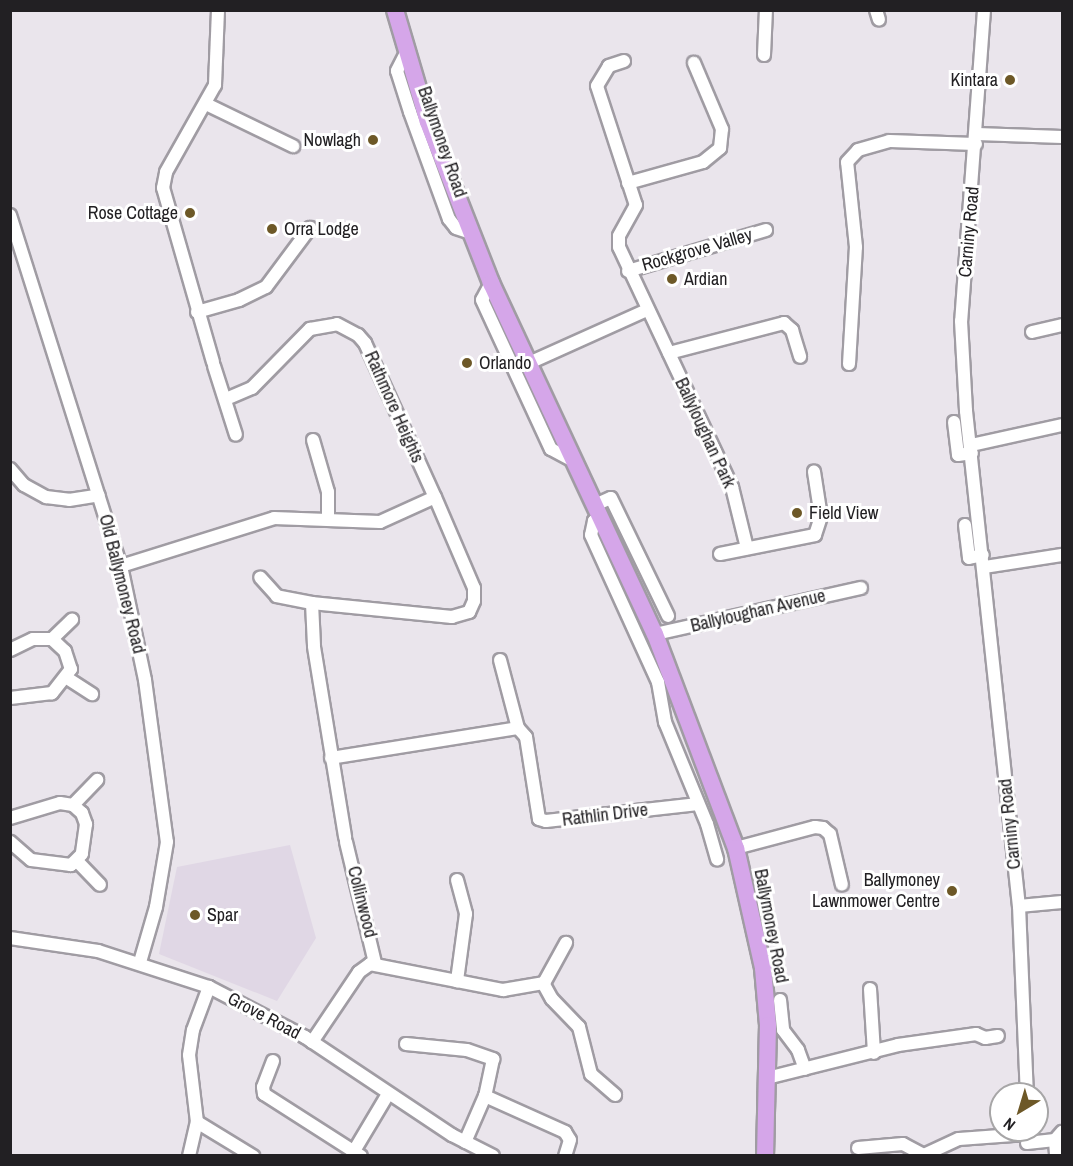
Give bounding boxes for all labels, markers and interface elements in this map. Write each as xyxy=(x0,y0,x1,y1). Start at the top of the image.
place label: Kintara xyxy=(950,69,998,91)
marker: Kintara xyxy=(1003,73,1017,87)
street label: Ballymoney Road xyxy=(413,84,471,200)
place label: Nowlagh xyxy=(304,129,361,151)
marker: Nowlagh xyxy=(366,133,380,147)
street label: Carniny Road xyxy=(954,186,984,278)
place label: Rose Cottage xyxy=(88,202,178,224)
marker: Rose Cottage xyxy=(183,206,197,220)
place label: Orra Lodge xyxy=(284,218,359,240)
marker: Orra Lodge xyxy=(265,222,279,236)
street label: Rockgrove Valley xyxy=(639,224,755,276)
place label: Ardian xyxy=(684,268,727,290)
marker: Ardian xyxy=(665,272,679,286)
street label: Rathmore Heights xyxy=(360,348,428,466)
place label: Orlando xyxy=(479,352,532,374)
marker: Orlando xyxy=(460,356,474,370)
street label: Ballyloughan Park xyxy=(670,375,740,491)
place label: Field View xyxy=(809,502,878,524)
marker: Field View xyxy=(790,506,804,520)
street label: Old Ballymoney Road xyxy=(94,512,150,656)
street label: Ballyloughan Avenue xyxy=(688,585,828,637)
street label: Carniny Road xyxy=(994,778,1026,870)
street label: Rathlin Drive xyxy=(561,799,649,831)
street label: Collinwood xyxy=(343,864,381,940)
street label: Ballymoney Road xyxy=(749,867,793,985)
place label: Ballymoney Lawnmower Centre xyxy=(812,870,940,912)
marker: Ballymoney Lawnmower Centre xyxy=(945,884,959,898)
place label: Spar xyxy=(207,904,238,926)
marker: Spar xyxy=(188,908,202,922)
street label: Grove Road xyxy=(224,988,304,1044)
north arrow xyxy=(989,1082,1049,1142)
text: N xyxy=(999,1113,1020,1136)

